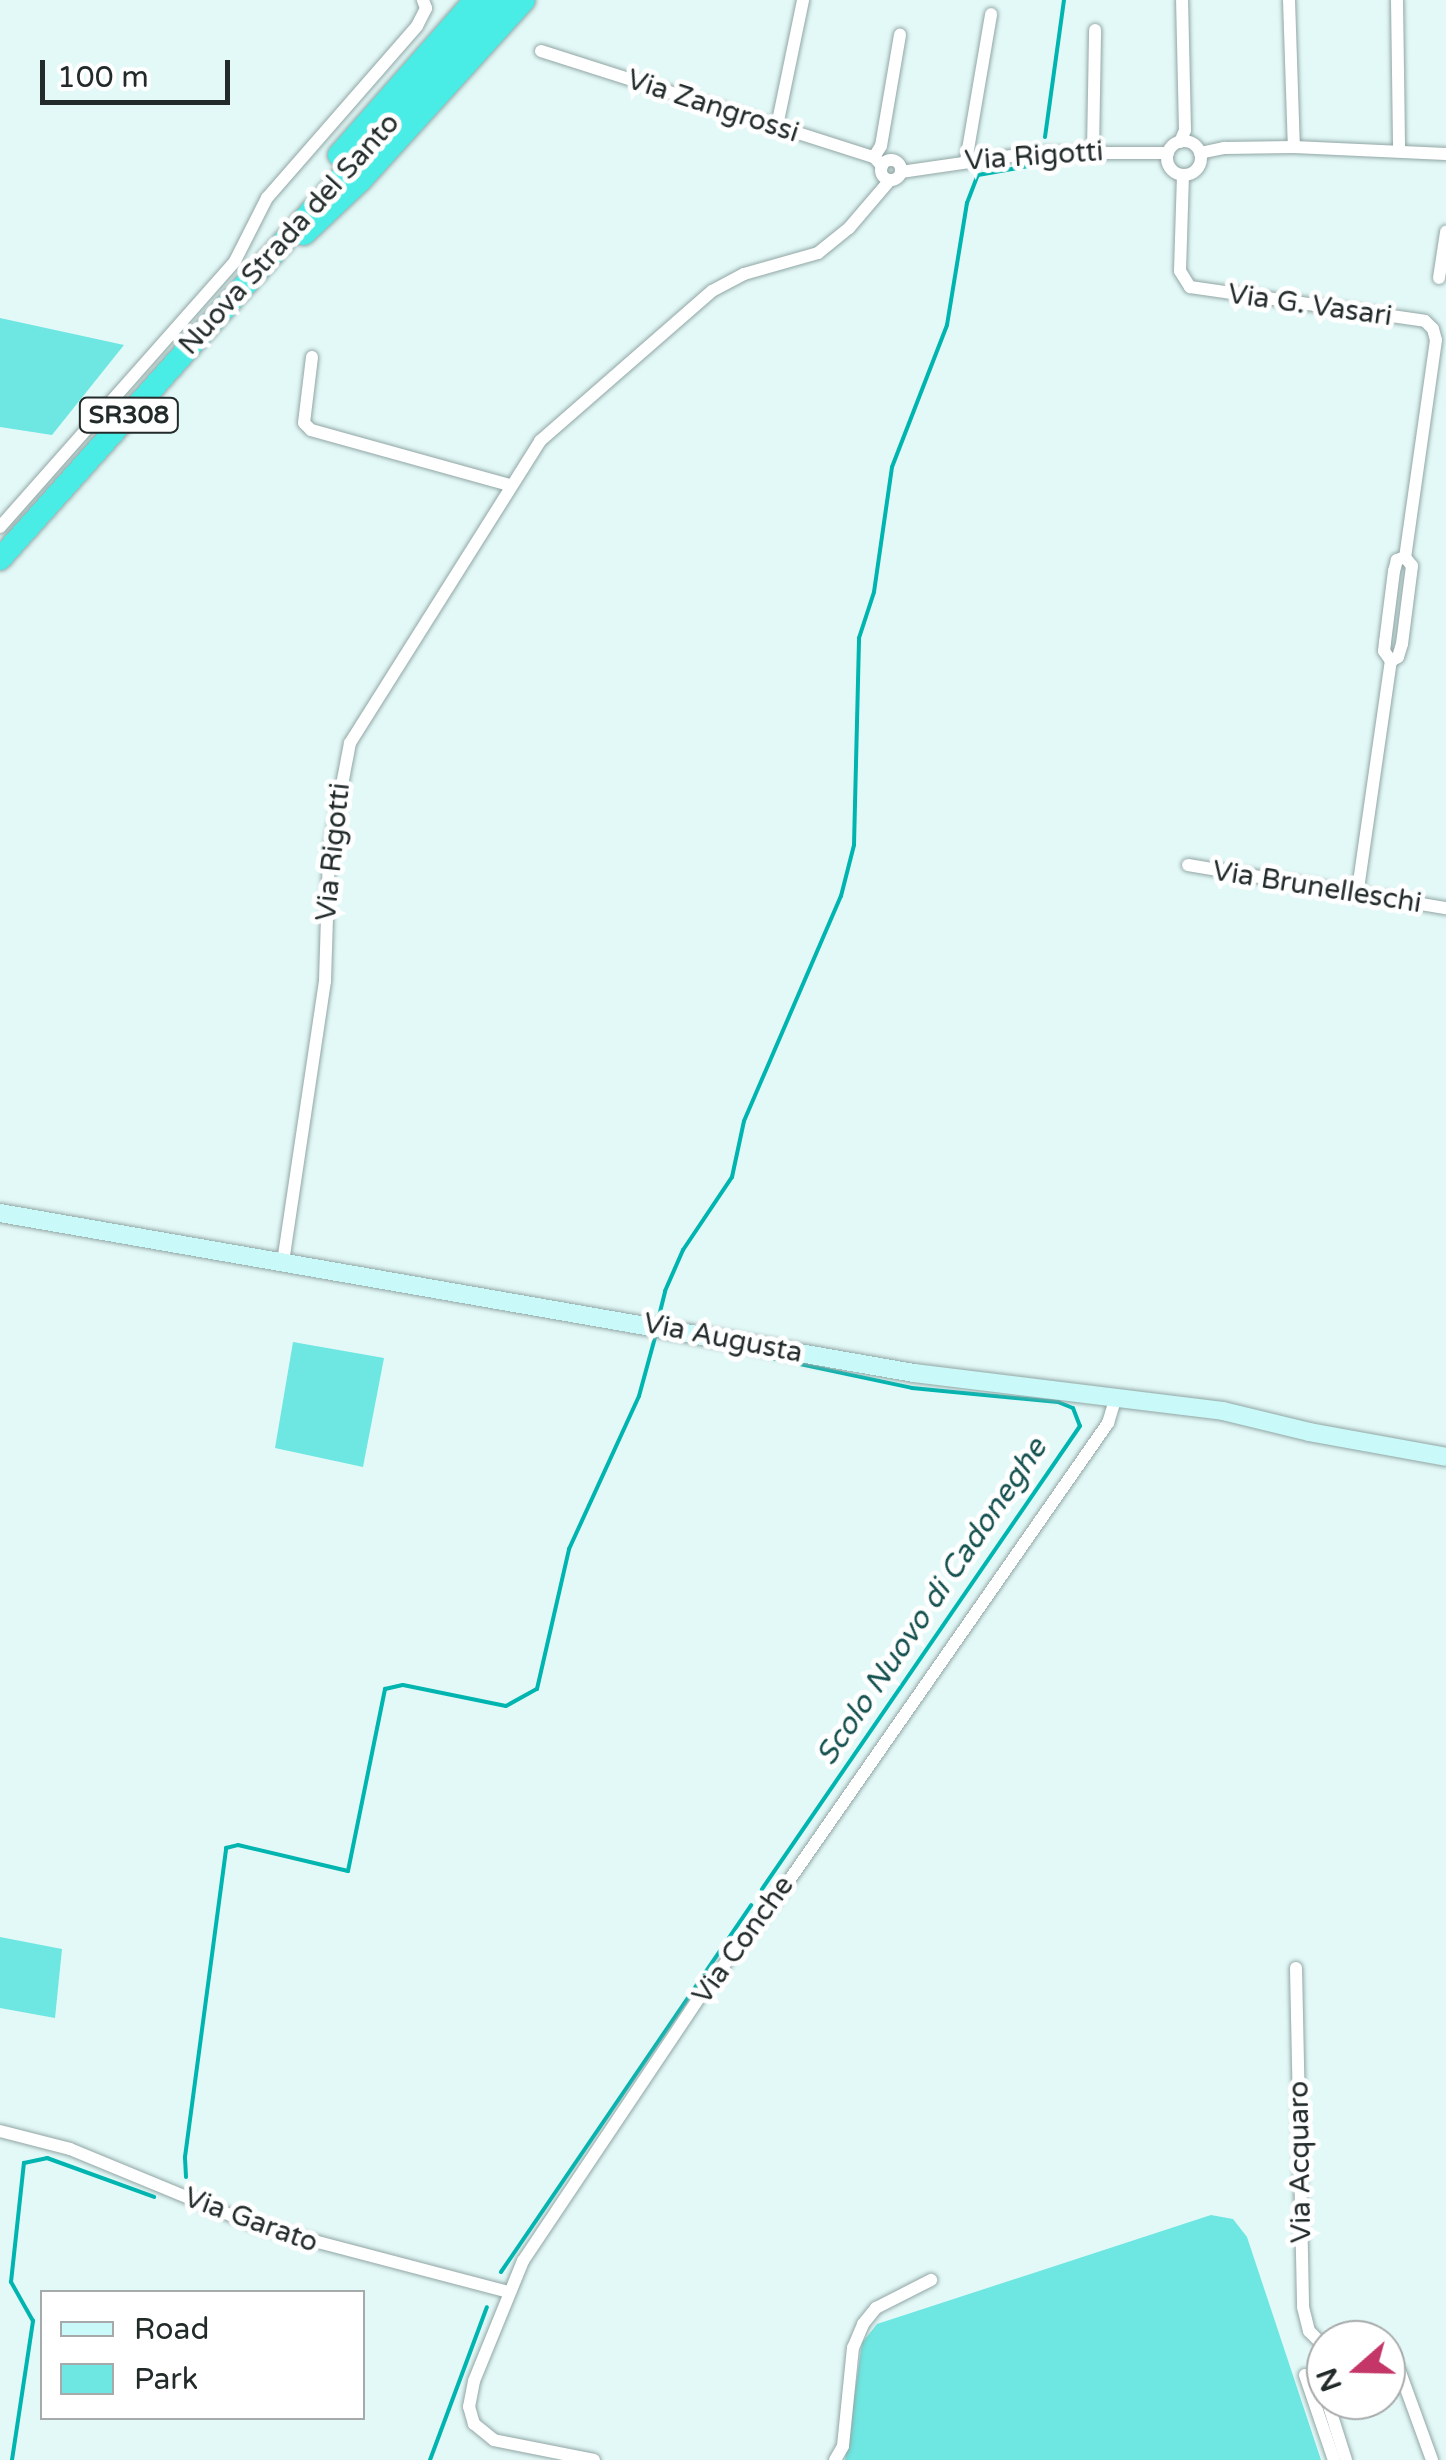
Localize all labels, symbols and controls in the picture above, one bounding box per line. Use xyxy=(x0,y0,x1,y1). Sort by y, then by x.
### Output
scale bar xyxy=(45,40,235,102)
text: 100 m xyxy=(57,59,149,96)
street label: Via Zangrossi xyxy=(623,62,803,150)
street label: Nuova Strada del Santo xyxy=(172,106,406,362)
street label: Via Rigotti xyxy=(964,134,1104,178)
street label: Via G. Vasari xyxy=(1226,277,1394,333)
road number: SR308 xyxy=(76,395,182,435)
street label: Via Rigotti xyxy=(309,781,357,923)
street label: Via Brunelleschi xyxy=(1210,854,1424,920)
street label: Via Augusta xyxy=(641,1306,805,1370)
water label: Scolo Nuovo di Cadoneghe xyxy=(809,1432,1055,1772)
street label: Via Conche xyxy=(685,1869,801,2011)
street label: Via Acquaro xyxy=(1282,2081,1318,2243)
street label: Via Garato xyxy=(180,2180,322,2260)
legend xyxy=(40,2290,365,2420)
text: Road xyxy=(134,2311,209,2348)
north arrow xyxy=(1306,2320,1406,2420)
text: Park xyxy=(134,2361,198,2398)
text: N xyxy=(1310,2363,1350,2396)

